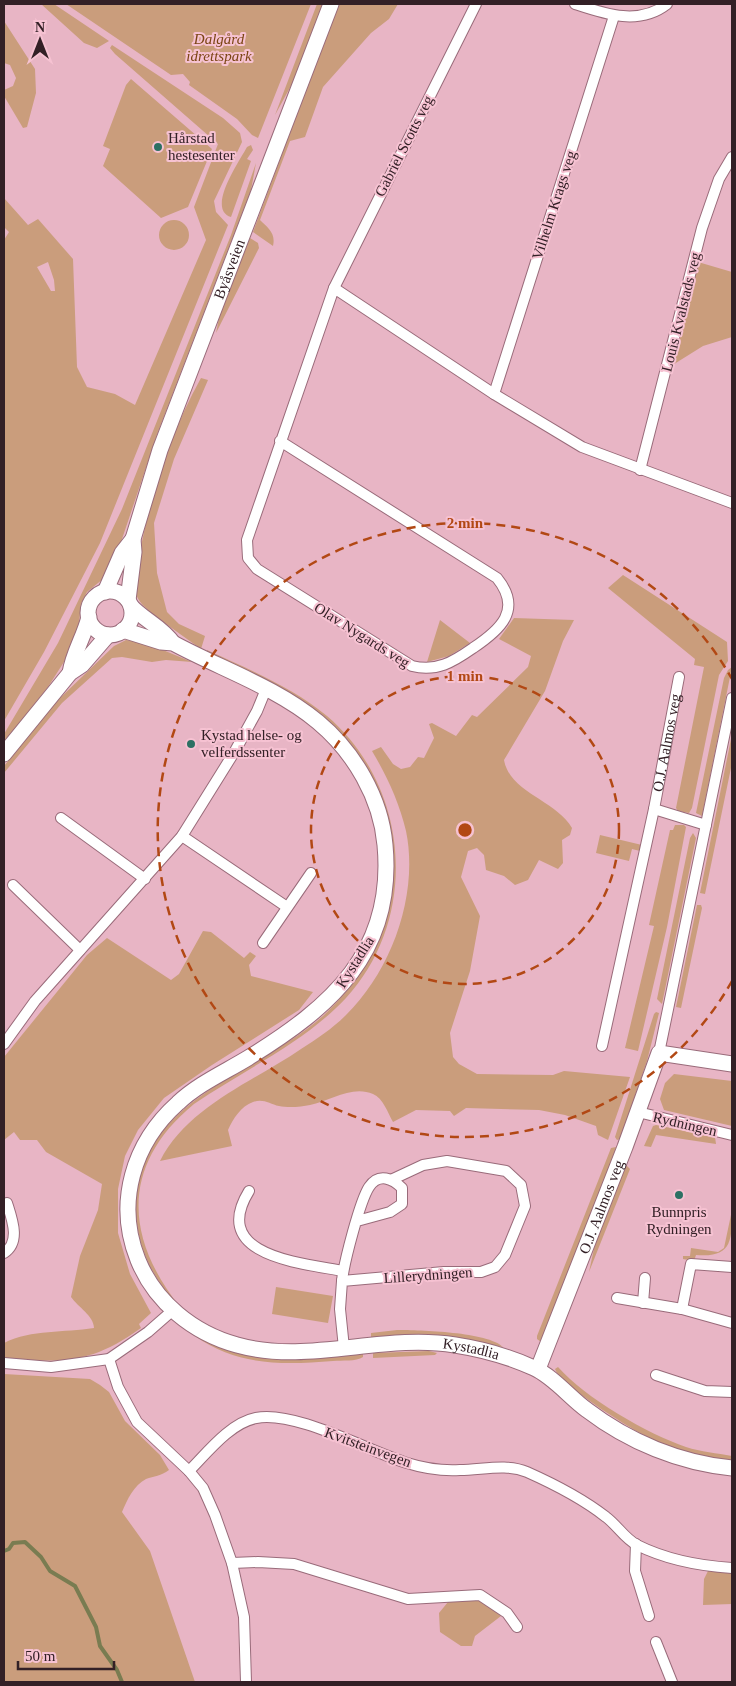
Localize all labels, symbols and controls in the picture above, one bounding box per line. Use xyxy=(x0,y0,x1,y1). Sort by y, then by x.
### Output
north arrow xyxy=(15,15,65,65)
text: N xyxy=(35,20,45,35)
park label: Dalgård idrettspark xyxy=(186,31,252,64)
street label: Gabriel Scotts veg xyxy=(372,93,437,199)
place label: Hårstad hestesenter xyxy=(168,130,235,163)
marker: Hårstad hestesenter xyxy=(152,141,164,153)
street label: Vilhelm Krags veg xyxy=(529,148,579,261)
street label: Byåsveien xyxy=(211,237,248,301)
street label: Louis Kvalstads veg xyxy=(658,250,704,373)
text: 2 min xyxy=(447,515,484,531)
street label: Olav Nygards veg xyxy=(311,599,413,671)
text: 1 min xyxy=(447,668,484,684)
street label: O.J. Aalmos veg xyxy=(649,692,684,793)
place label: Kystad helse- og velferdssenter xyxy=(201,727,302,760)
marker: Kystad helse- og velferdssenter xyxy=(185,738,197,750)
centre of rings xyxy=(456,821,474,839)
street label: Kystadlia xyxy=(333,933,377,991)
street label: Rydningen xyxy=(651,1109,719,1139)
street label: O.J. Aalmos veg xyxy=(576,1157,627,1256)
marker: Bunnpris Rydningen xyxy=(673,1189,685,1201)
place label: Bunnpris Rydningen xyxy=(646,1204,712,1237)
street label: Lillerydningen xyxy=(383,1264,474,1286)
street label: Kystadlia xyxy=(442,1335,502,1363)
street label: Kvitsteinvegen xyxy=(323,1424,414,1470)
scale bar xyxy=(18,1638,114,1670)
text: 50 m xyxy=(25,1648,56,1664)

